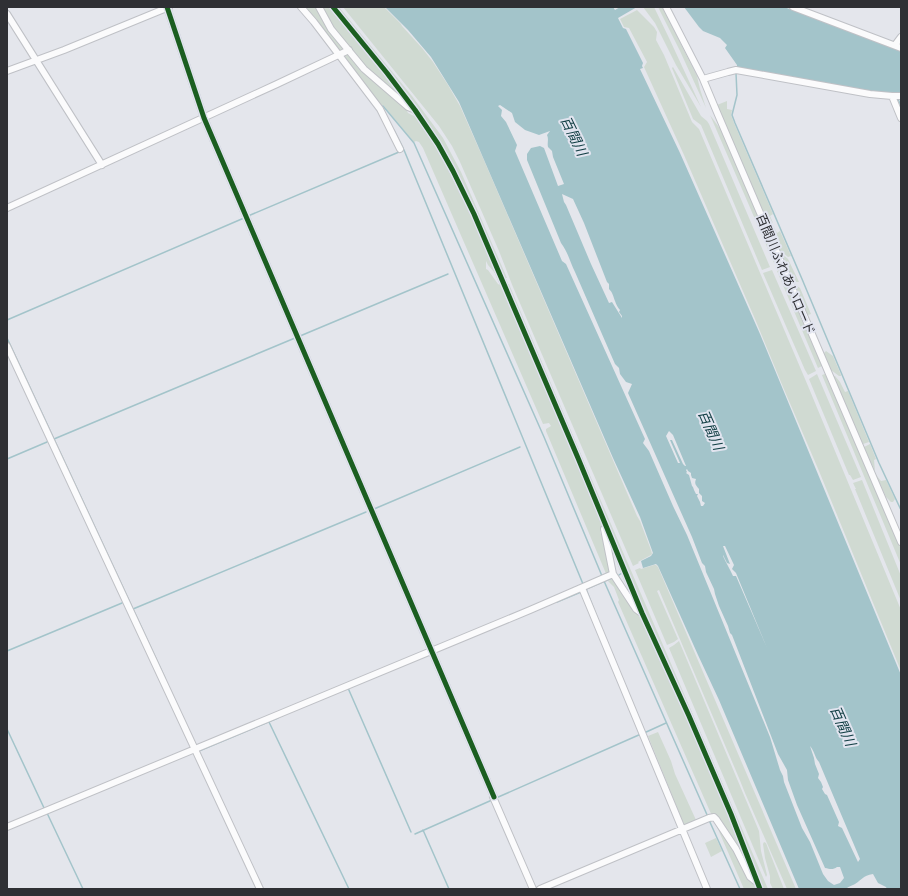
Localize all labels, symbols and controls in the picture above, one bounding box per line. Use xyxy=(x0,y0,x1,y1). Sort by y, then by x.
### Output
water label: 百間川 xyxy=(557,113,592,161)
street label: 百間川ふれあいロード xyxy=(752,211,819,337)
water label: 百間川 xyxy=(694,407,729,455)
water label: 百間川 xyxy=(826,703,861,751)

